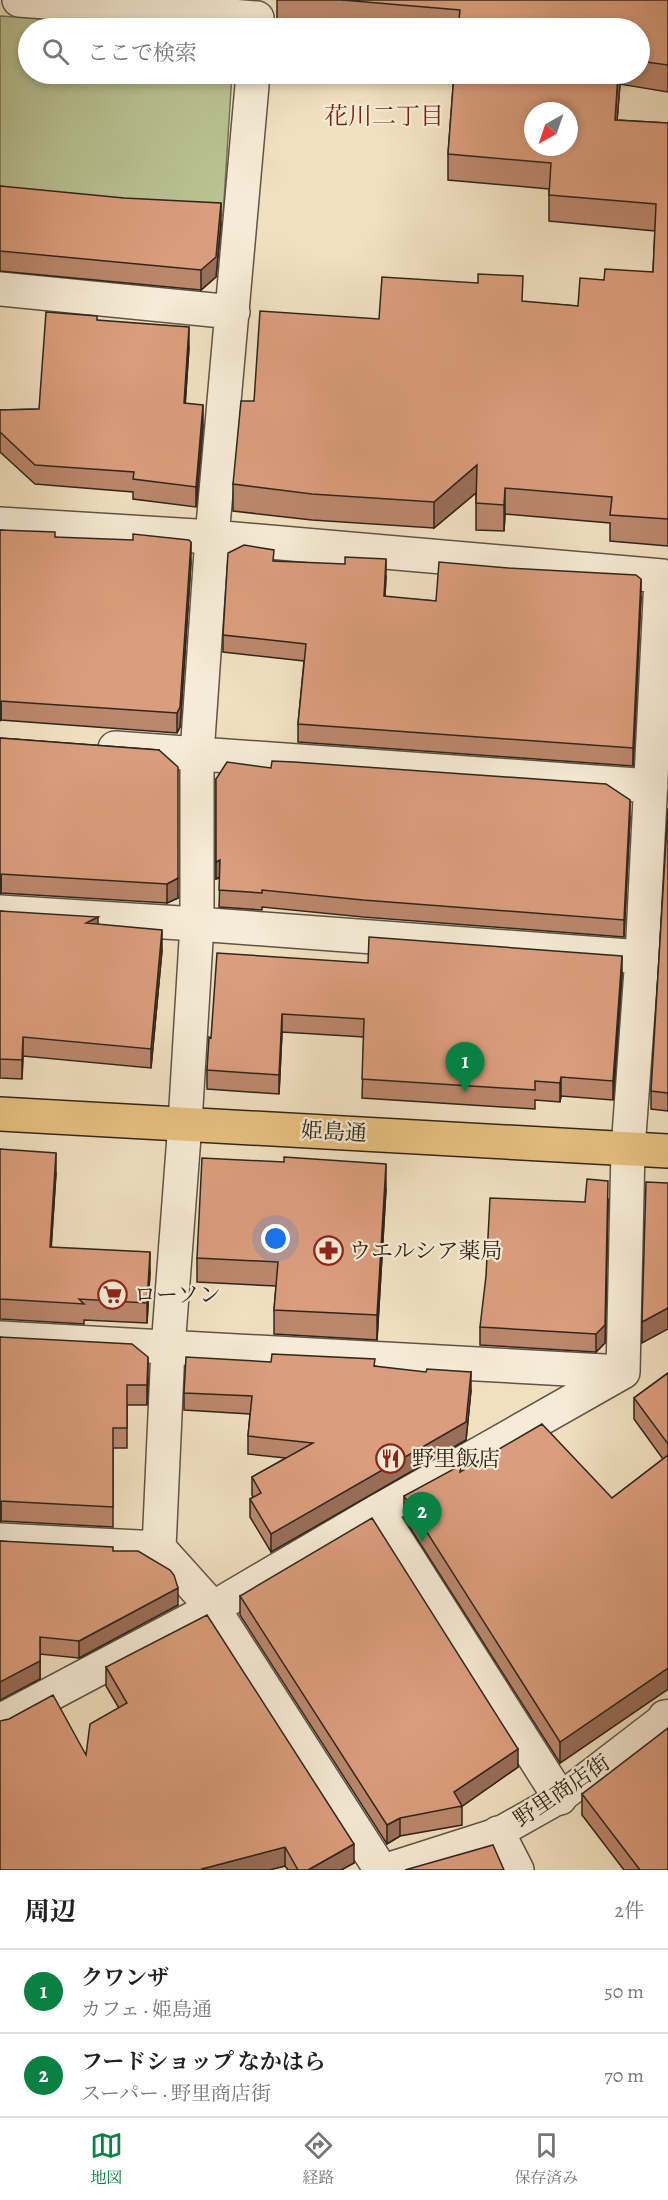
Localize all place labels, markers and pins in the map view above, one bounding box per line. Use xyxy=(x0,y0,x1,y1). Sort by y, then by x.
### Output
pin: 1 xyxy=(446,1042,484,1092)
pharmacy icon: ウエルシア薬局 xyxy=(312,1235,344,1267)
place label: ウエルシア薬局 xyxy=(349,1236,502,1266)
supermarket icon: ローソン xyxy=(97,1279,129,1311)
place label: ローソン xyxy=(134,1280,221,1310)
restaurant icon: 野里飯店 xyxy=(375,1443,407,1475)
place label: 野里飯店 xyxy=(412,1444,500,1474)
pin: 2 xyxy=(402,1492,442,1542)

